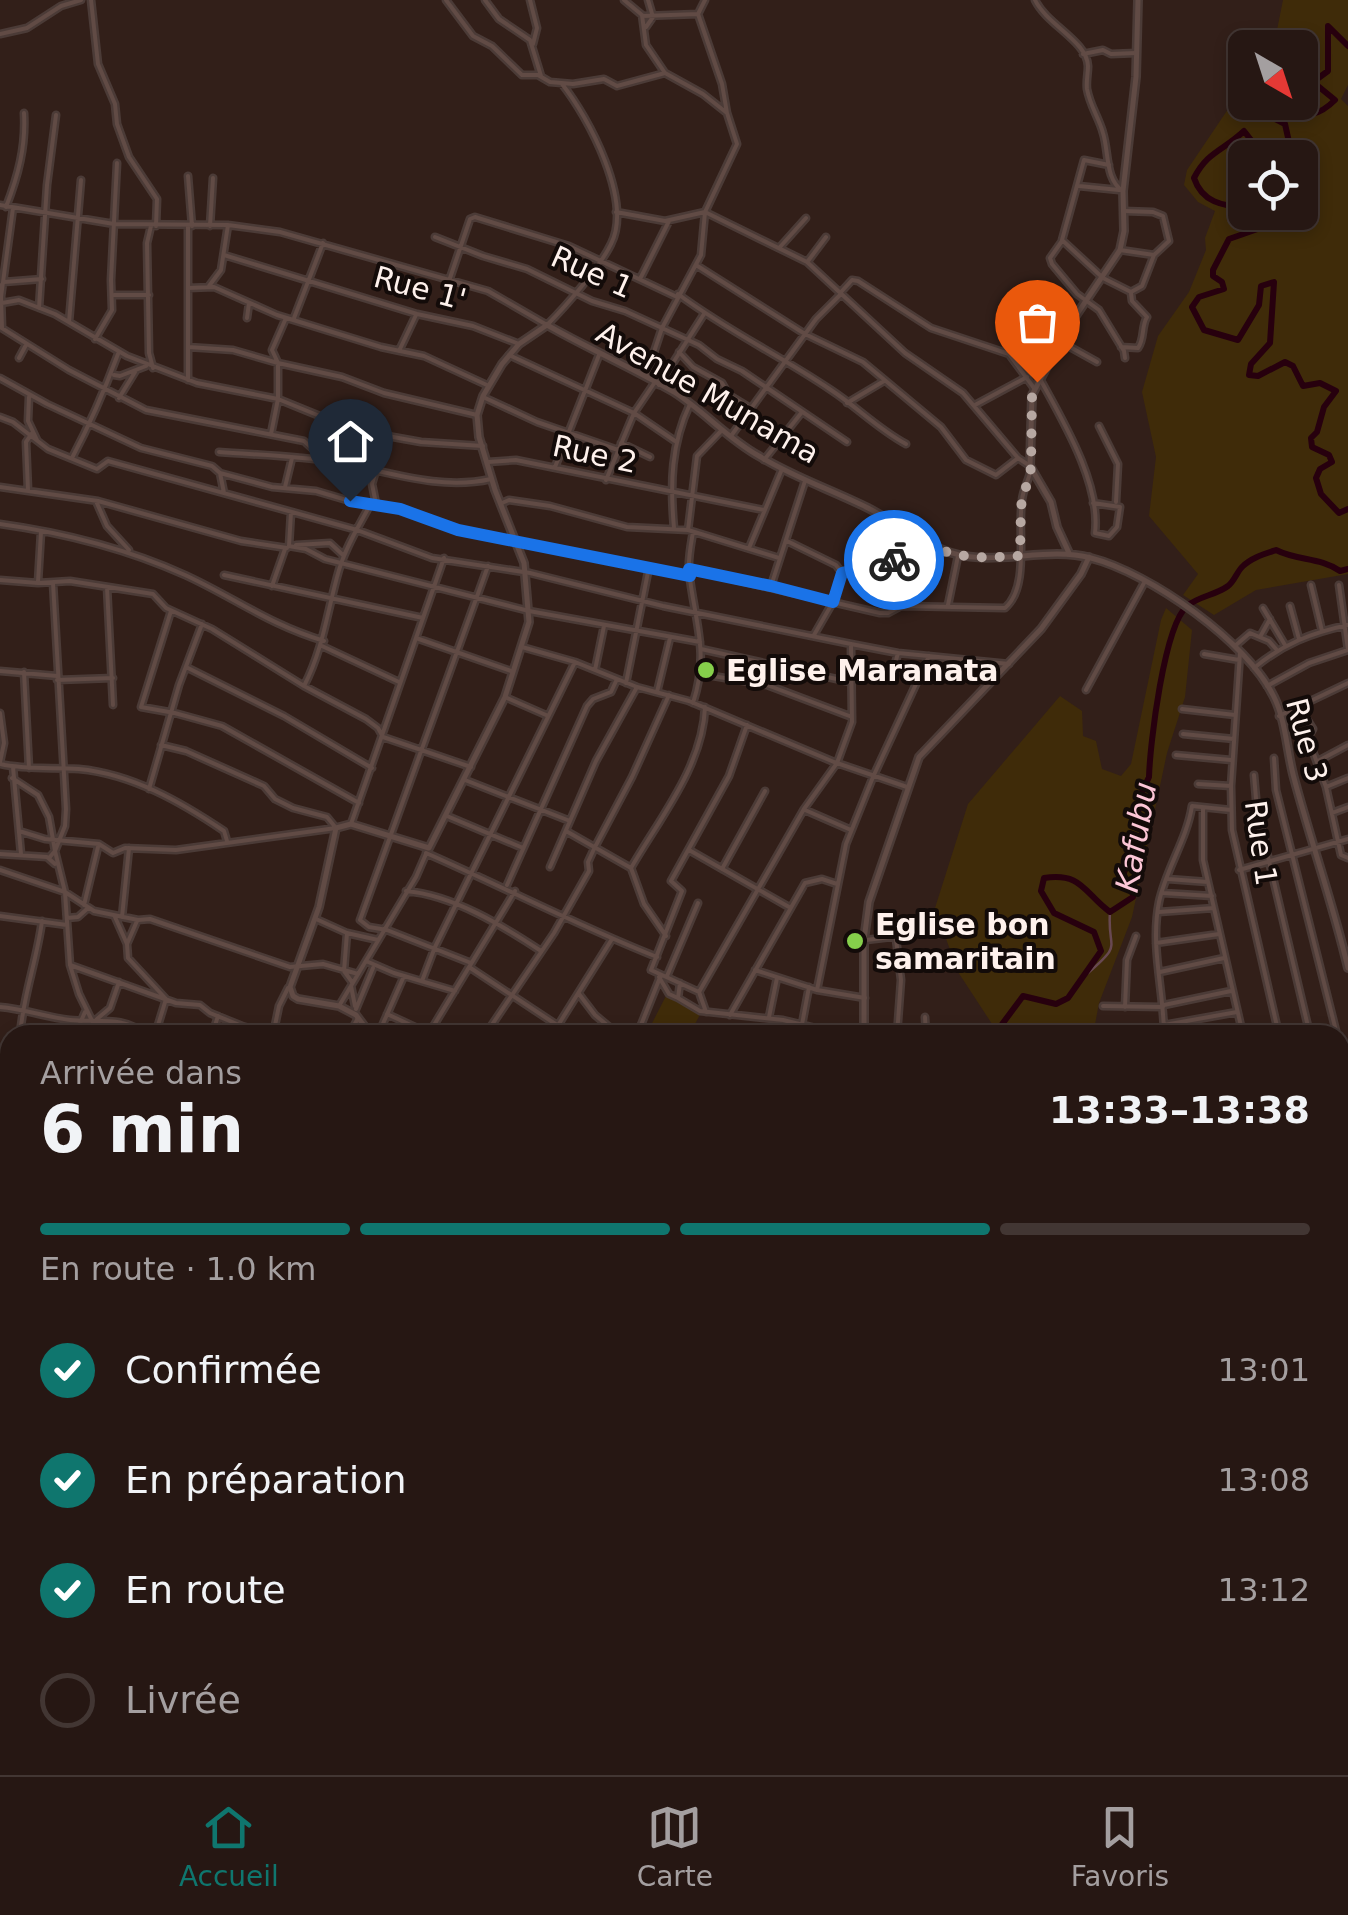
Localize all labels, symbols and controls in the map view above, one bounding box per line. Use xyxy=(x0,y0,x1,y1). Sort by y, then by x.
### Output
north arrow xyxy=(1228,30,1318,120)
map controls xyxy=(1228,30,1318,230)
button: locate xyxy=(1228,140,1318,230)
street label: Rue 1 xyxy=(546,239,638,305)
street label: Rue 1' xyxy=(370,259,470,317)
pin xyxy=(995,280,1080,383)
icon: bag xyxy=(1010,295,1065,350)
street label: Avenue Munama xyxy=(591,315,825,471)
pin xyxy=(308,399,393,502)
icon: home xyxy=(323,414,378,469)
street label: Rue 2 xyxy=(549,428,641,480)
courier xyxy=(844,510,944,610)
icon: bike xyxy=(867,533,922,588)
place label: Eglise Maranata xyxy=(726,653,999,688)
marker: Eglise Maranata xyxy=(695,659,717,681)
street label: Rue 3 xyxy=(1279,694,1335,786)
water label: Kafubu xyxy=(1108,779,1164,895)
street label: Rue 1 xyxy=(1238,798,1284,888)
place label: Eglise bon samaritain xyxy=(875,907,1056,976)
marker: Eglise bon samaritain xyxy=(844,930,866,952)
text: Arrivée dans xyxy=(40,1054,242,1092)
text: 13:33–13:38 xyxy=(1049,1088,1310,1132)
text: 6 min xyxy=(40,1092,244,1167)
text: En route · 1.0 km xyxy=(40,1250,317,1288)
icon: check xyxy=(40,1343,95,1398)
text: Confirmée xyxy=(125,1348,322,1392)
text: 13:01 xyxy=(1218,1351,1310,1389)
icon: check xyxy=(40,1453,95,1508)
text: En préparation xyxy=(125,1458,407,1502)
text: 13:08 xyxy=(1218,1461,1310,1499)
icon: check xyxy=(40,1563,95,1618)
text: En route xyxy=(125,1568,286,1612)
text: 13:12 xyxy=(1218,1571,1310,1609)
text: Livrée xyxy=(125,1678,241,1722)
tab: Accueil xyxy=(179,1800,279,1893)
tab: Carte xyxy=(637,1800,713,1893)
tab: Favoris xyxy=(1071,1800,1169,1893)

